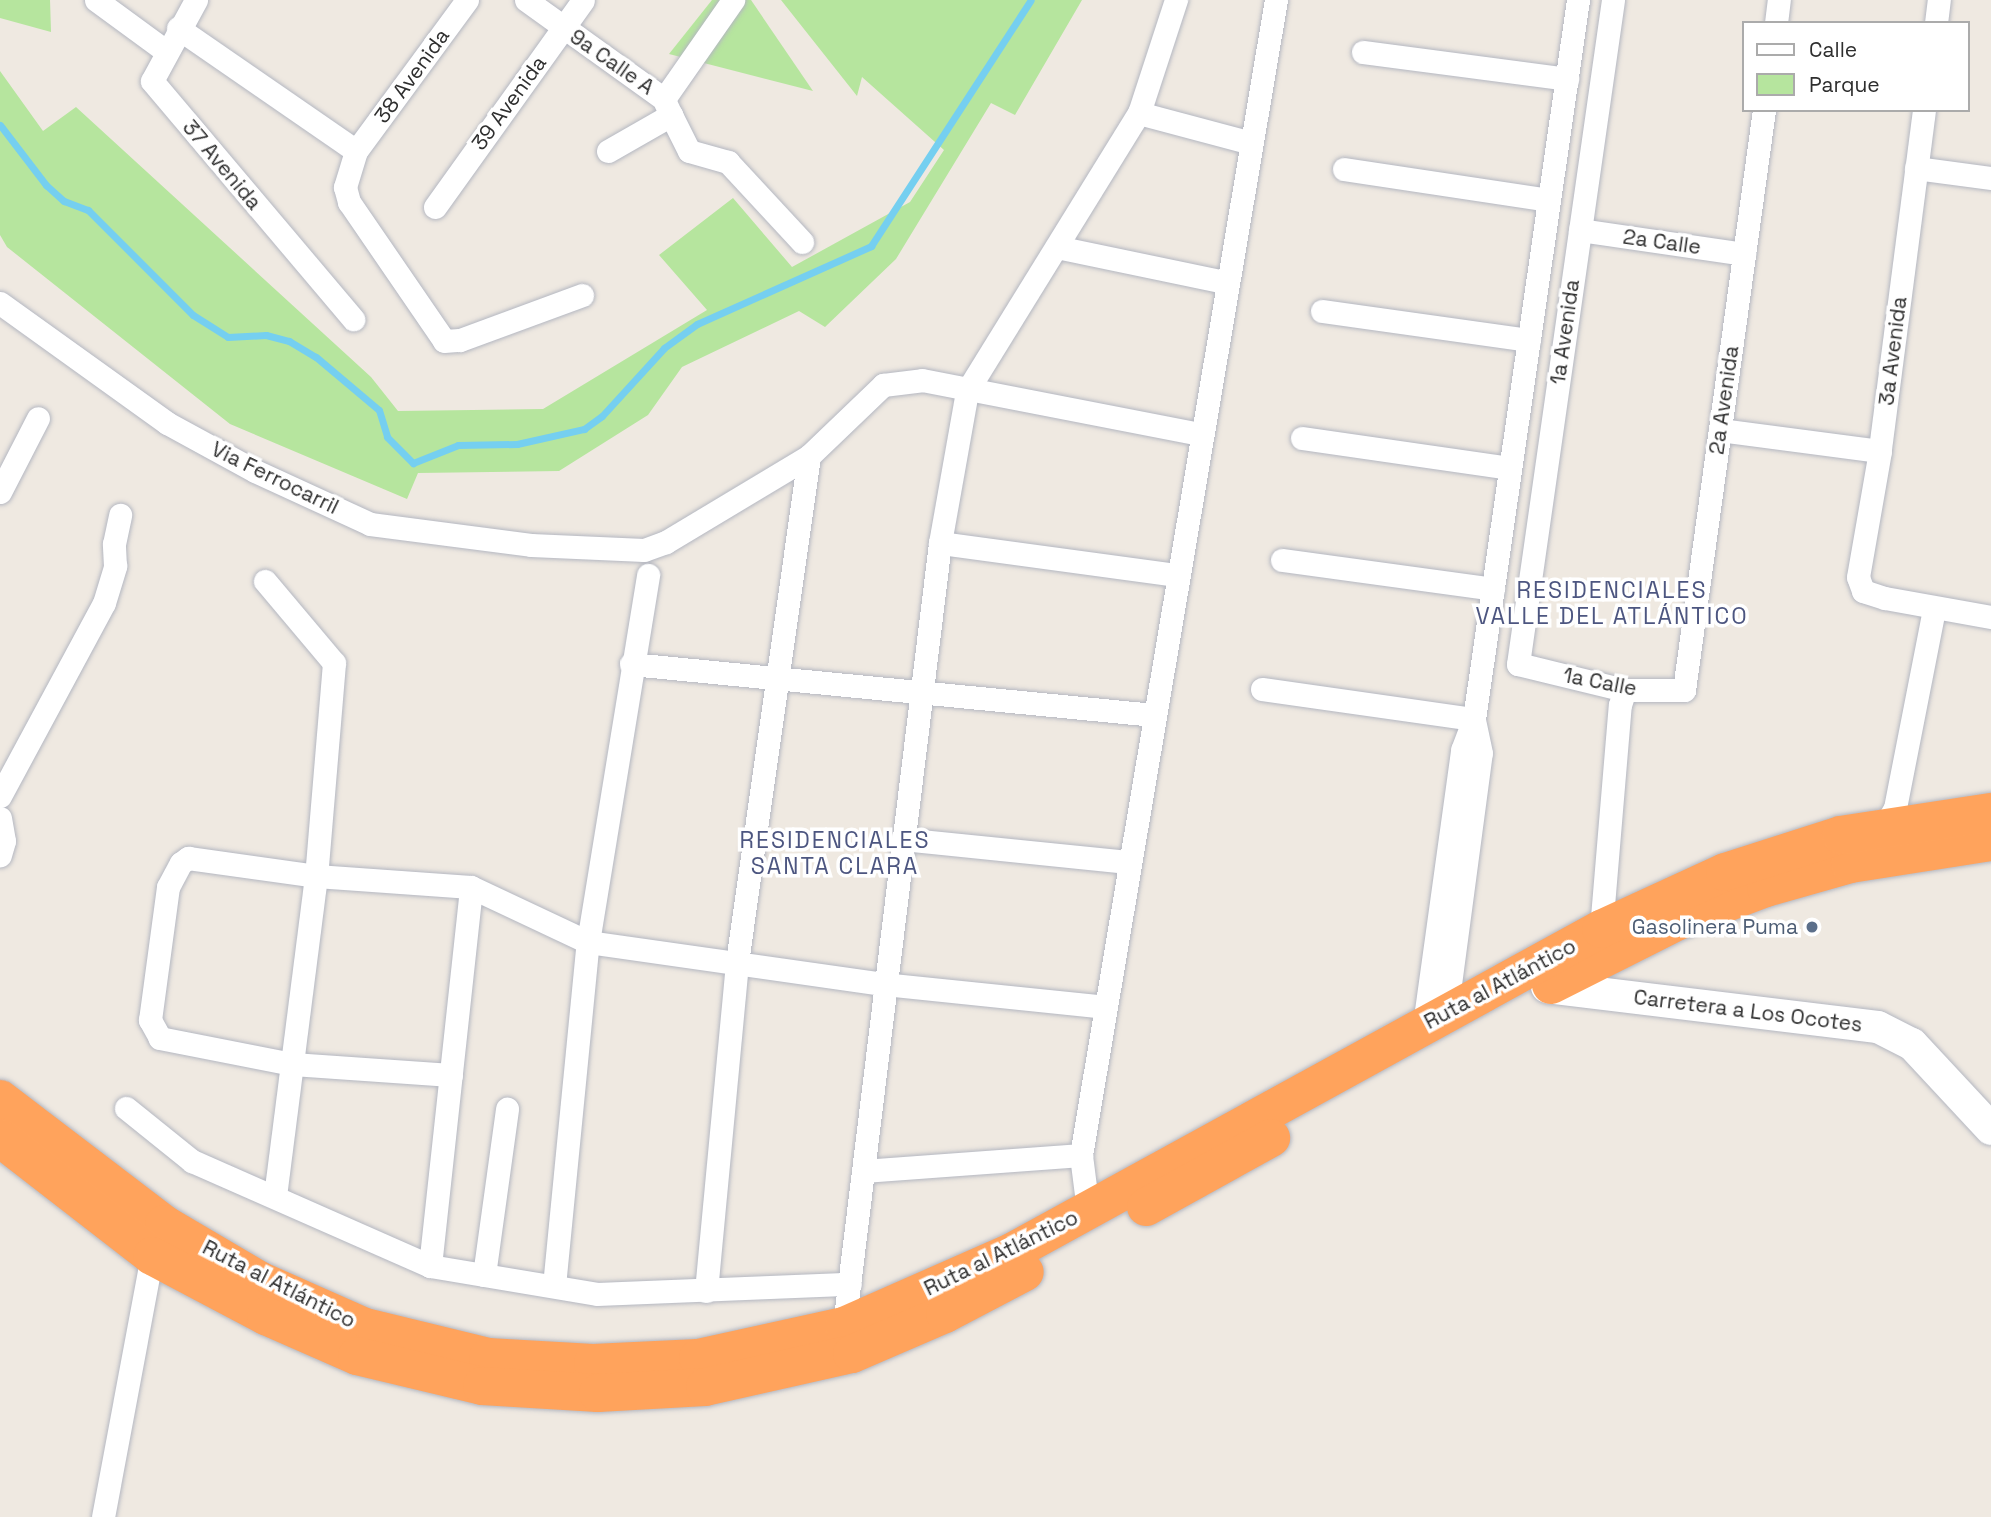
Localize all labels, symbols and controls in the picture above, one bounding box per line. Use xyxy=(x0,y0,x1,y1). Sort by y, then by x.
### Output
legend xyxy=(1742,21,1970,112)
street label: 38 Avenida xyxy=(369,24,455,128)
street label: 9a Calle A xyxy=(565,24,659,100)
text: Calle xyxy=(1809,36,1857,63)
street label: 39 Avenida xyxy=(466,51,552,155)
text: Parque xyxy=(1809,71,1880,98)
street label: 37 Avenida xyxy=(177,115,267,215)
street label: 2a Calle xyxy=(1621,224,1703,260)
street label: 1a Avenida xyxy=(1545,278,1585,386)
street label: 3a Avenida xyxy=(1874,295,1912,407)
street label: 2a Avenida xyxy=(1704,344,1744,456)
street label: Via Ferrocarril xyxy=(207,436,343,520)
district label: RESIDENCIALES VALLE DEL ATLÁNTICO xyxy=(1477,576,1747,630)
street label: 1a Calle xyxy=(1561,663,1639,701)
district label: RESIDENCIALES SANTA CLARA xyxy=(741,826,929,880)
place label: Gasolinera Puma xyxy=(1632,914,1798,940)
marker: Gasolinera Puma xyxy=(1804,919,1820,935)
street label: Ruta al Atlántico xyxy=(1420,933,1580,1035)
street label: Carretera a Los Ocotes xyxy=(1632,984,1864,1038)
street label: Ruta al Atlántico xyxy=(920,1205,1082,1301)
street label: Ruta al Atlántico xyxy=(198,1235,360,1333)

